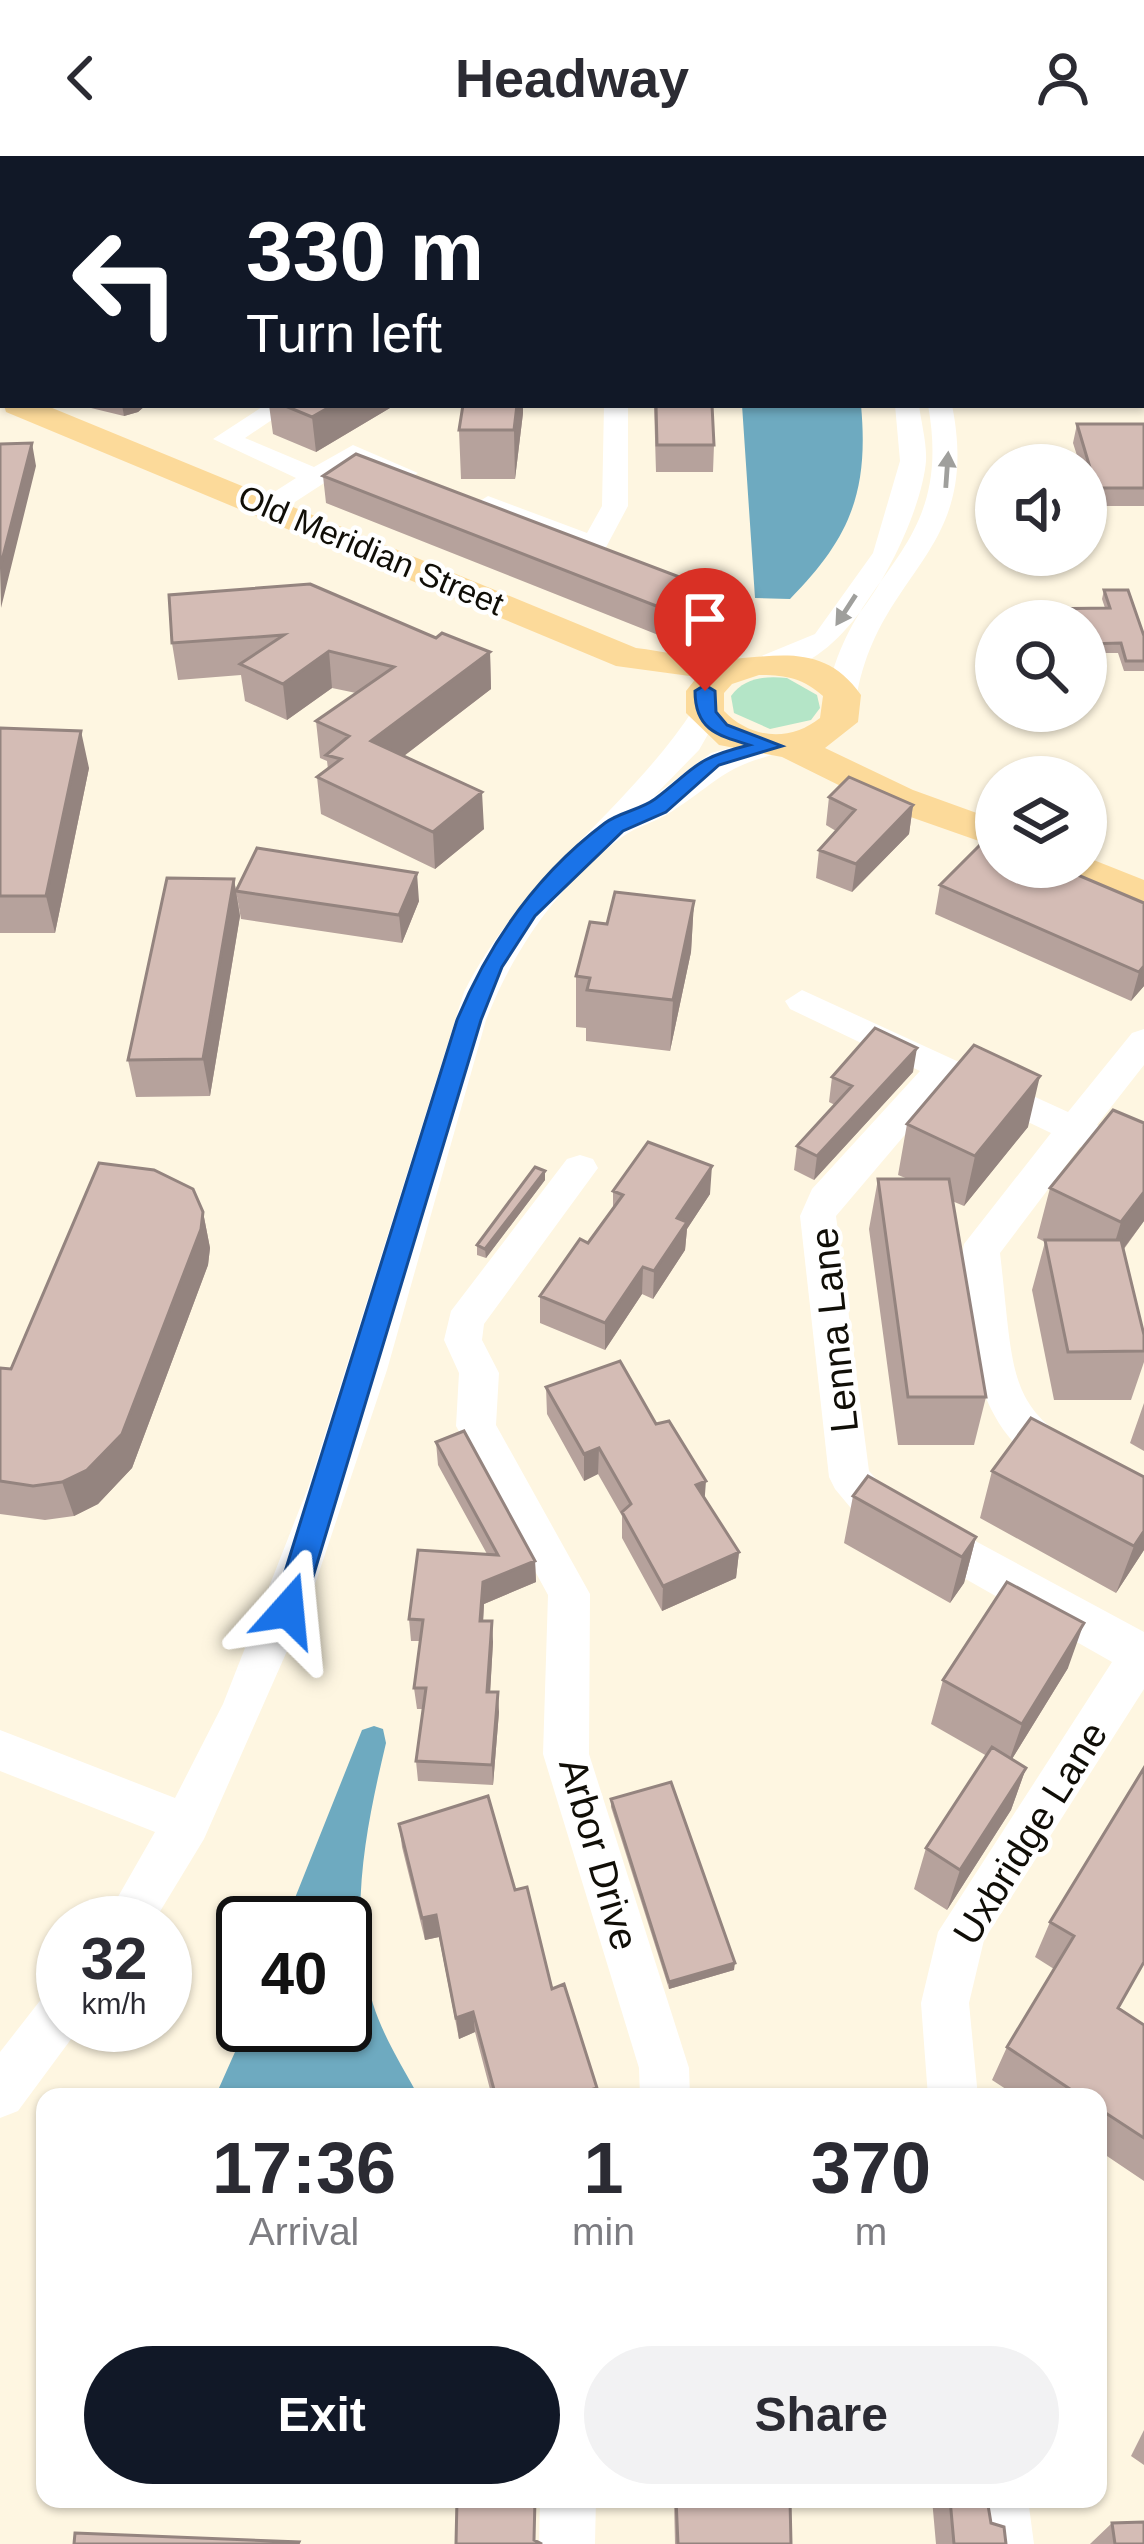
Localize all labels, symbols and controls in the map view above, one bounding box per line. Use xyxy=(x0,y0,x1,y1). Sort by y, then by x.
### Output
icon: back xyxy=(48,45,114,111)
icon: person xyxy=(1030,45,1096,111)
text: Headway xyxy=(455,48,689,108)
icon: left xyxy=(48,204,204,360)
text: 330 m xyxy=(246,204,484,298)
text: Turn left xyxy=(246,303,442,363)
map controls xyxy=(975,444,1107,888)
button: sound xyxy=(975,444,1107,576)
one-way arrow xyxy=(938,450,957,488)
street label: Old Meridian Street xyxy=(233,477,509,623)
pin xyxy=(654,568,756,691)
icon: arrive xyxy=(672,586,738,652)
one-way arrow xyxy=(836,594,858,626)
button: search xyxy=(975,600,1107,732)
button: layers xyxy=(975,756,1107,888)
street label: Lenna Lane xyxy=(802,1225,866,1435)
position arrow xyxy=(225,1547,351,1673)
street label: Uxbridge Lane xyxy=(945,1714,1115,1952)
street label: Arbor Drive xyxy=(551,1753,647,1955)
speed limit sign: 40 xyxy=(216,1896,372,2052)
text: 32 xyxy=(81,1925,147,1992)
text: km/h xyxy=(81,1987,147,2020)
text: 17:36 xyxy=(212,2128,396,2208)
text: 1 xyxy=(583,2128,624,2208)
text: 370 xyxy=(811,2128,931,2208)
text: Arrival xyxy=(249,2210,359,2253)
text: min xyxy=(572,2210,635,2253)
text: m xyxy=(855,2210,887,2253)
button: Exit xyxy=(84,2346,560,2484)
button: Share xyxy=(584,2346,1059,2484)

